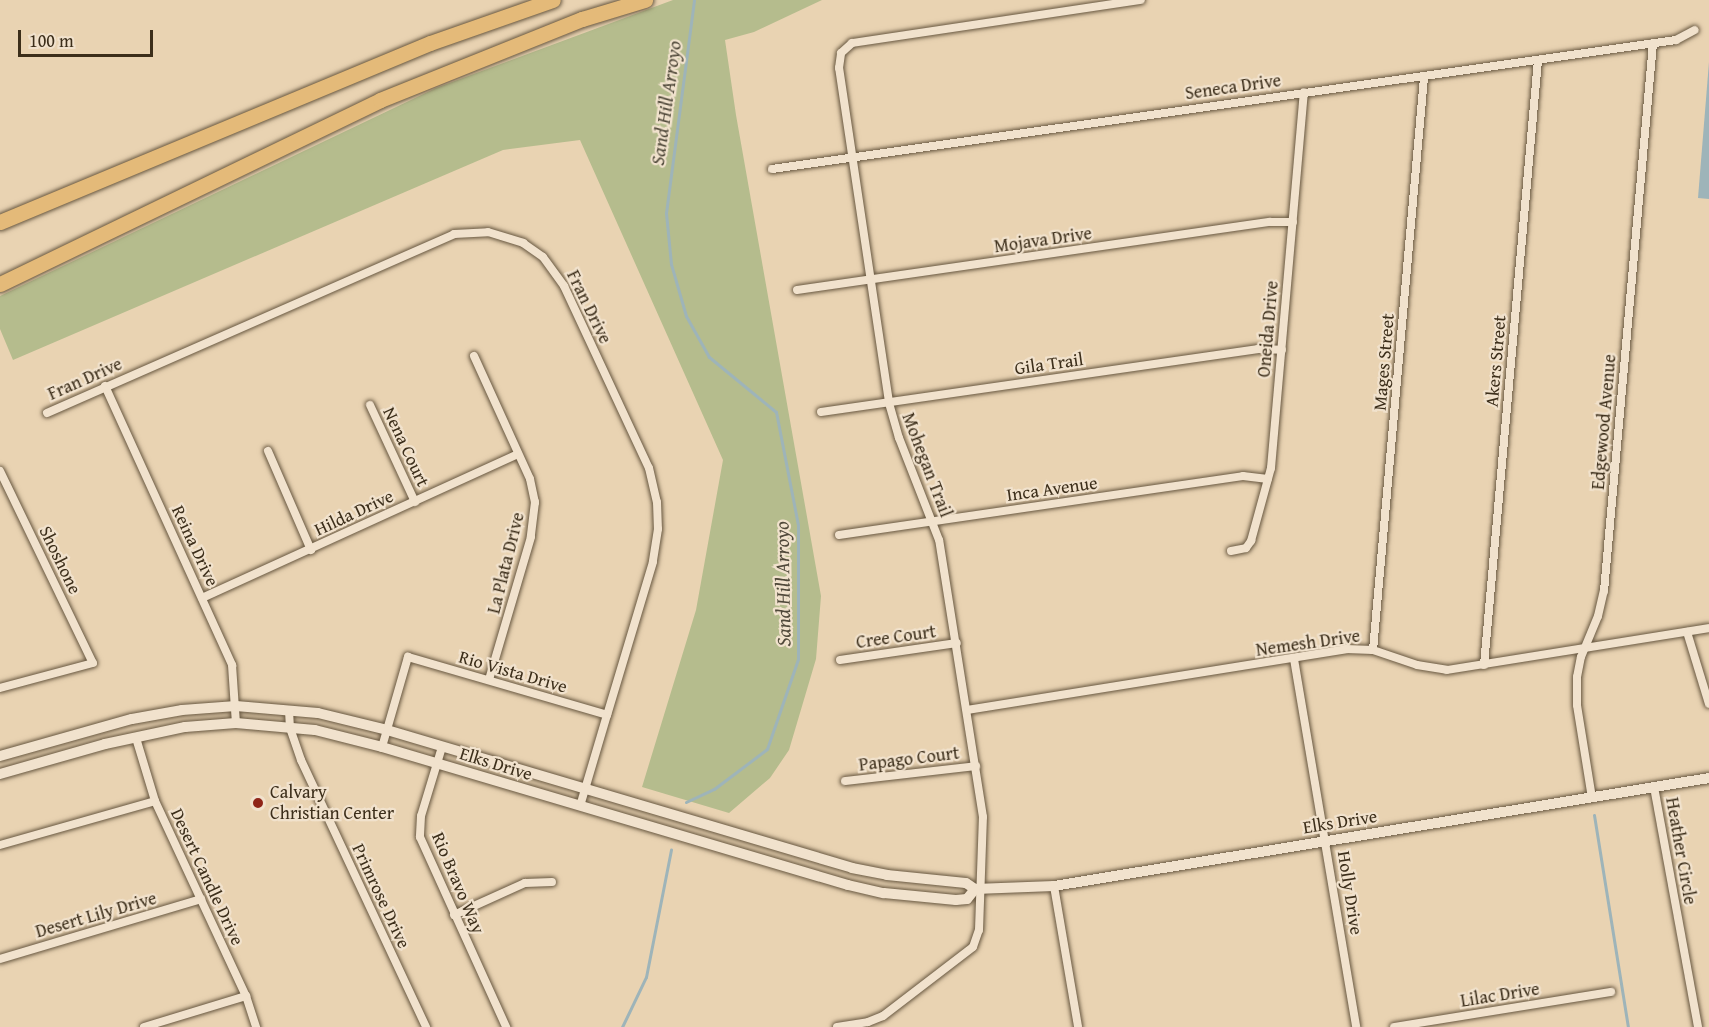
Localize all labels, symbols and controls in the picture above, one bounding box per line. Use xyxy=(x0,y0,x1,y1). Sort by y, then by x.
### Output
scale bar xyxy=(21,18,156,56)
text: 100 m xyxy=(29,27,74,54)
water label: Sand Hill Arroyo xyxy=(644,39,686,167)
street label: Seneca Drive xyxy=(1184,70,1282,104)
street label: Mojava Drive xyxy=(993,222,1093,258)
street label: Fran Drive xyxy=(562,267,616,347)
street label: Oneida Drive xyxy=(1253,280,1283,378)
street label: Mages Street xyxy=(1369,313,1399,411)
street label: Akers Street xyxy=(1481,314,1511,408)
street label: Gila Trail xyxy=(1013,348,1085,380)
street label: Fran Drive xyxy=(45,353,125,405)
street label: Edgewood Avenue xyxy=(1587,353,1621,491)
street label: Nena Court xyxy=(378,404,434,490)
street label: Mohegan Trail xyxy=(897,410,957,520)
street label: Inca Avenue xyxy=(1005,472,1099,506)
street label: Hilda Drive xyxy=(311,485,397,541)
street label: Reina Drive xyxy=(167,502,223,590)
street label: La Plata Drive xyxy=(483,510,529,616)
water label: Sand Hill Arroyo xyxy=(769,521,795,647)
street label: Shoshone xyxy=(34,522,86,598)
street label: Cree Court xyxy=(855,621,937,653)
street label: Nemesh Drive xyxy=(1255,625,1361,661)
street label: Rio Vista Drive xyxy=(456,646,570,698)
street label: Papago Court xyxy=(858,742,960,776)
street label: Elks Drive xyxy=(457,743,535,785)
place label: Calvary Christian Center xyxy=(270,782,394,824)
marker: Calvary Christian Center xyxy=(251,796,265,810)
street label: Heather Circle xyxy=(1661,796,1701,906)
street label: Desert Candle Drive xyxy=(166,805,248,949)
street label: Elks Drive xyxy=(1301,805,1379,839)
street label: Rio Bravo Way xyxy=(427,829,489,937)
street label: Primrose Drive xyxy=(347,840,415,952)
street label: Holly Drive xyxy=(1333,850,1367,936)
street label: Desert Lily Drive xyxy=(33,887,159,943)
street label: Lilac Drive xyxy=(1459,978,1541,1012)

